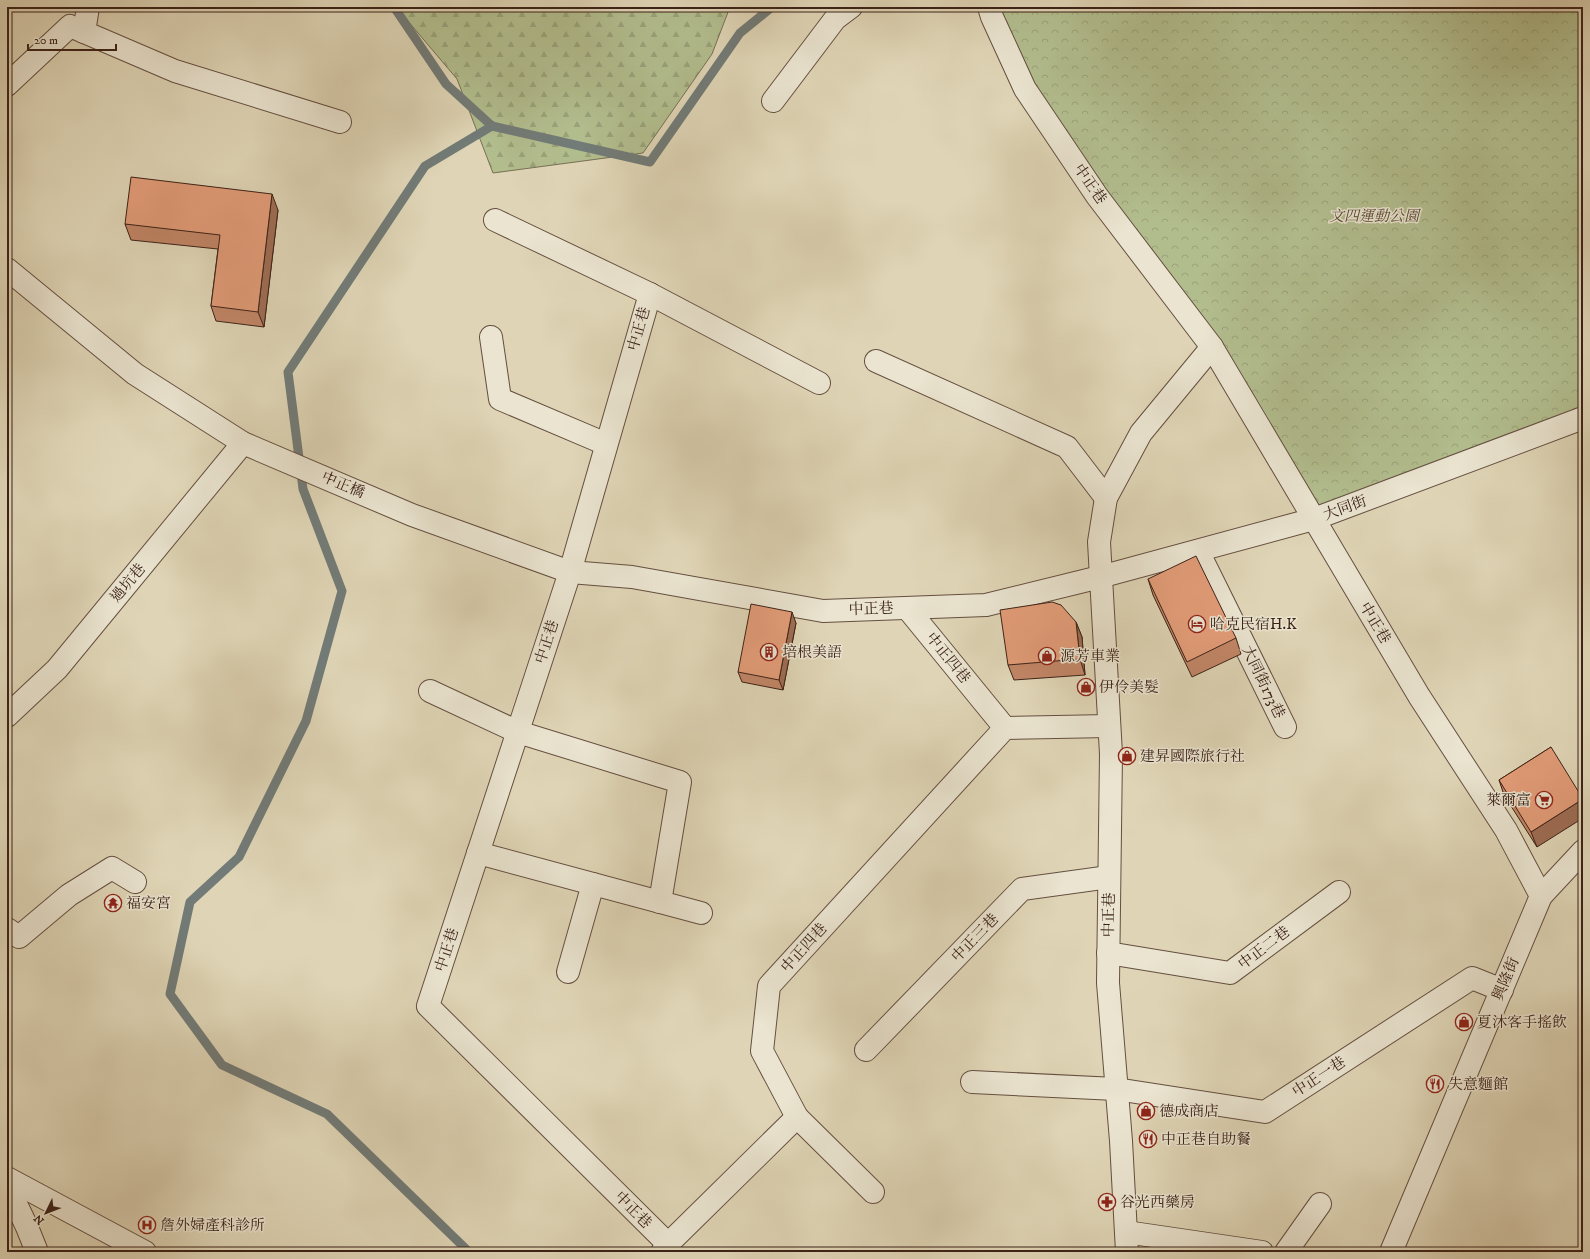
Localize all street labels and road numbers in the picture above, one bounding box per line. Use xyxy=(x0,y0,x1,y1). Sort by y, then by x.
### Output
street label: 中正巷 xyxy=(1069,160,1111,208)
street label: 中正巷 xyxy=(624,305,654,353)
street label: 中正橋 xyxy=(319,467,367,503)
street label: 大同街 xyxy=(1321,491,1369,525)
street label: 過坑巷 xyxy=(106,560,150,606)
street label: 中正巷 xyxy=(848,599,894,619)
street label: 中正巷 xyxy=(1355,599,1395,647)
street label: 中正巷 xyxy=(531,618,563,666)
street label: 中正四巷 xyxy=(922,629,974,687)
street label: 大同街173巷 xyxy=(1237,642,1289,722)
street label: 中正巷 xyxy=(1099,892,1119,938)
street label: 中正三巷 xyxy=(947,910,1003,966)
street label: 中正四巷 xyxy=(777,919,831,977)
street label: 中正二巷 xyxy=(1234,922,1294,974)
street label: 中正巷 xyxy=(431,926,463,974)
street label: 興隆街 xyxy=(1488,955,1524,1003)
street label: 中正一巷 xyxy=(1289,1053,1349,1101)
street label: 中正巷 xyxy=(610,1187,656,1233)

